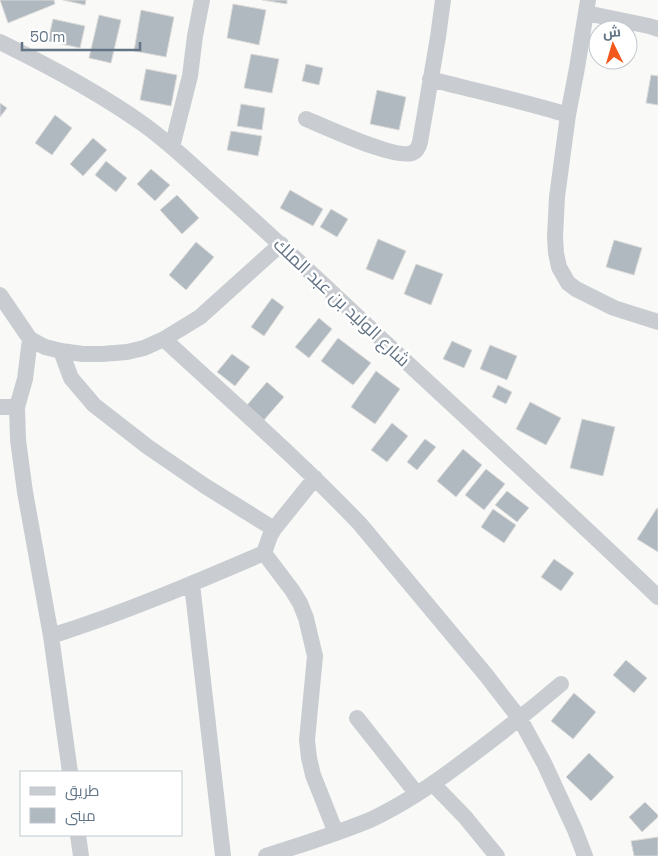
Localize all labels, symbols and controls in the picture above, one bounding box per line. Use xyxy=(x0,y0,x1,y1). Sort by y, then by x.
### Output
scale bar xyxy=(22,20,140,52)
north arrow xyxy=(588,20,638,70)
text: ش xyxy=(602,22,622,42)
text: 50 m xyxy=(30,27,65,46)
street label: شارع الوليد بن عبد الملك xyxy=(268,233,415,372)
legend xyxy=(20,771,182,836)
text: طريق xyxy=(65,781,99,801)
text: مبنى xyxy=(65,806,96,826)

